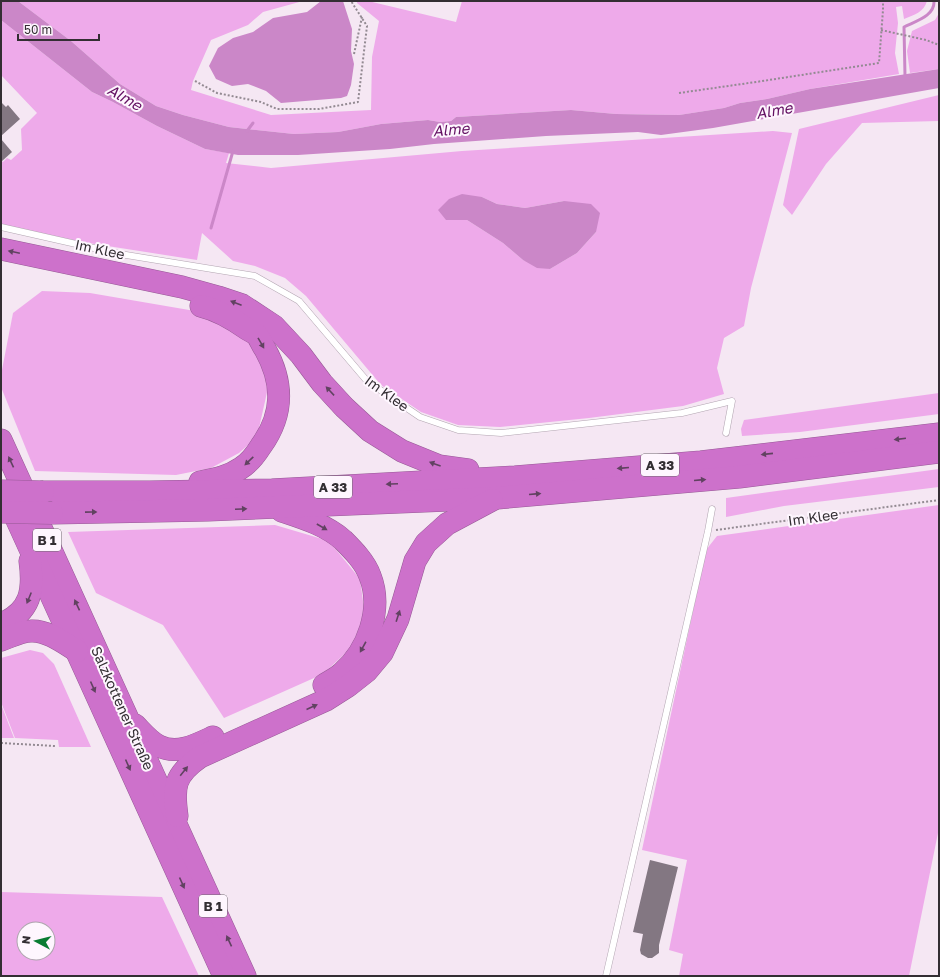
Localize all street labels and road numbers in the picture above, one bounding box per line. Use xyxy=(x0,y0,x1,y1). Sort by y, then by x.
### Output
street label: Im Klee xyxy=(74,235,126,263)
street label: Im Klee xyxy=(362,371,412,415)
road number: A 33 xyxy=(641,454,679,476)
road number: A 33 xyxy=(314,476,352,498)
street label: Im Klee xyxy=(787,505,839,529)
road number: B 1 xyxy=(33,529,61,551)
street label: Salzkottener Straße xyxy=(88,644,158,772)
road number: B 1 xyxy=(199,895,227,917)

